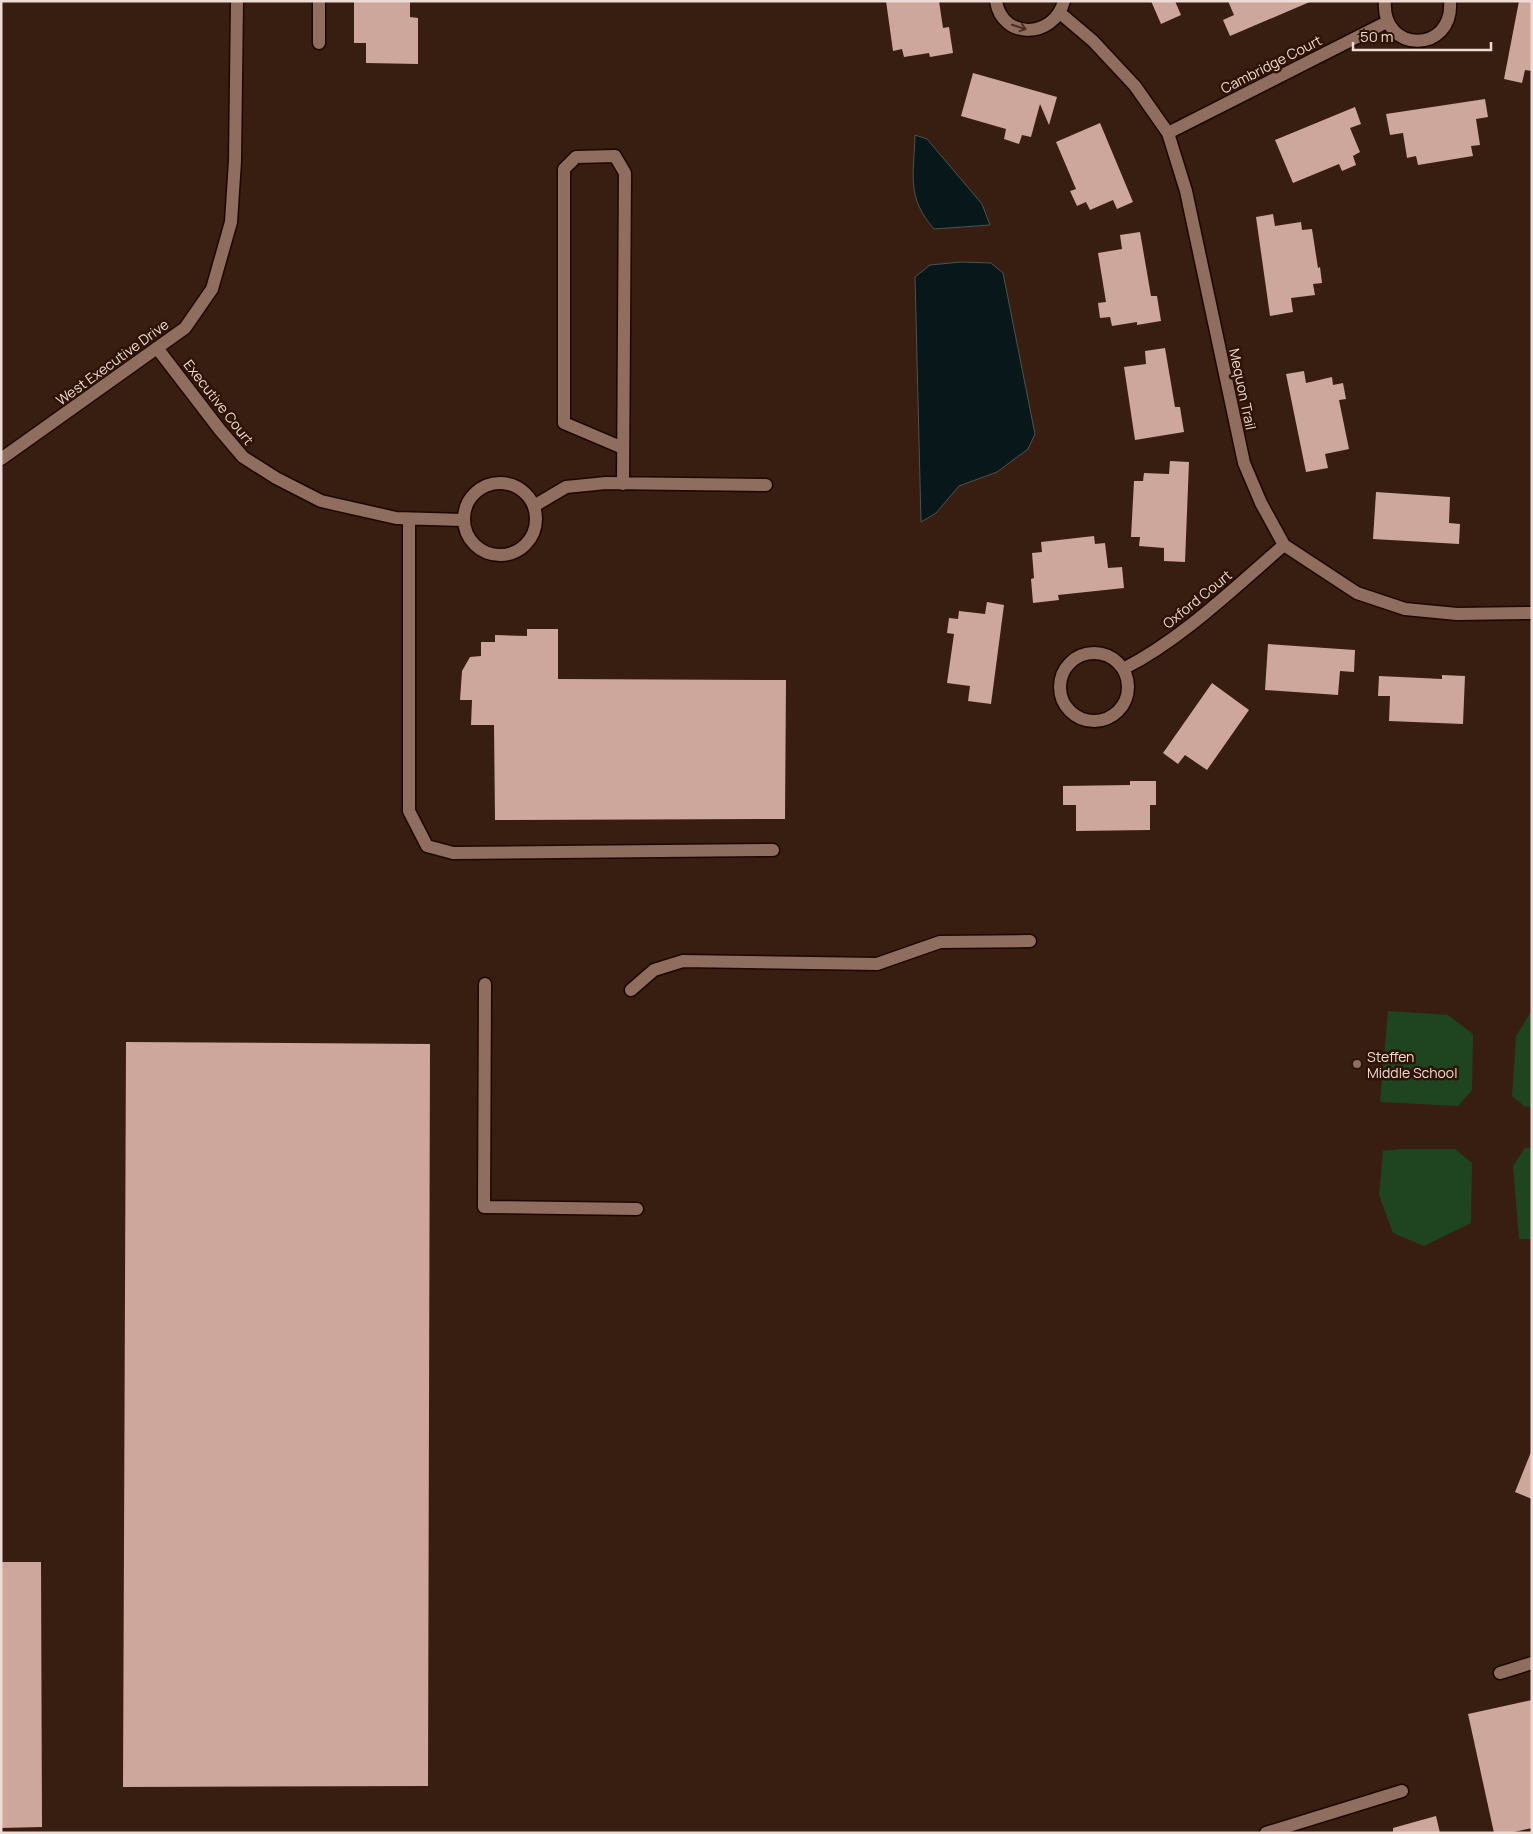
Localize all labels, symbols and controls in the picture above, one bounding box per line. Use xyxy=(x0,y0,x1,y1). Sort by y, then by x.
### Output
scale bar xyxy=(1353,20,1490,52)
one-way arrow xyxy=(1010,23,1026,32)
text: 50 m xyxy=(1360,26,1394,47)
street label: Cambridge Court xyxy=(1217,30,1325,98)
street label: West Executive Drive xyxy=(52,315,172,409)
street label: Mequon Trail xyxy=(1225,347,1261,431)
street label: Executive Court xyxy=(180,355,259,449)
street label: Oxford Court xyxy=(1159,565,1236,633)
place label: Steffen Middle School xyxy=(1367,1047,1457,1082)
marker: Steffen Middle School xyxy=(1351,1058,1363,1070)

